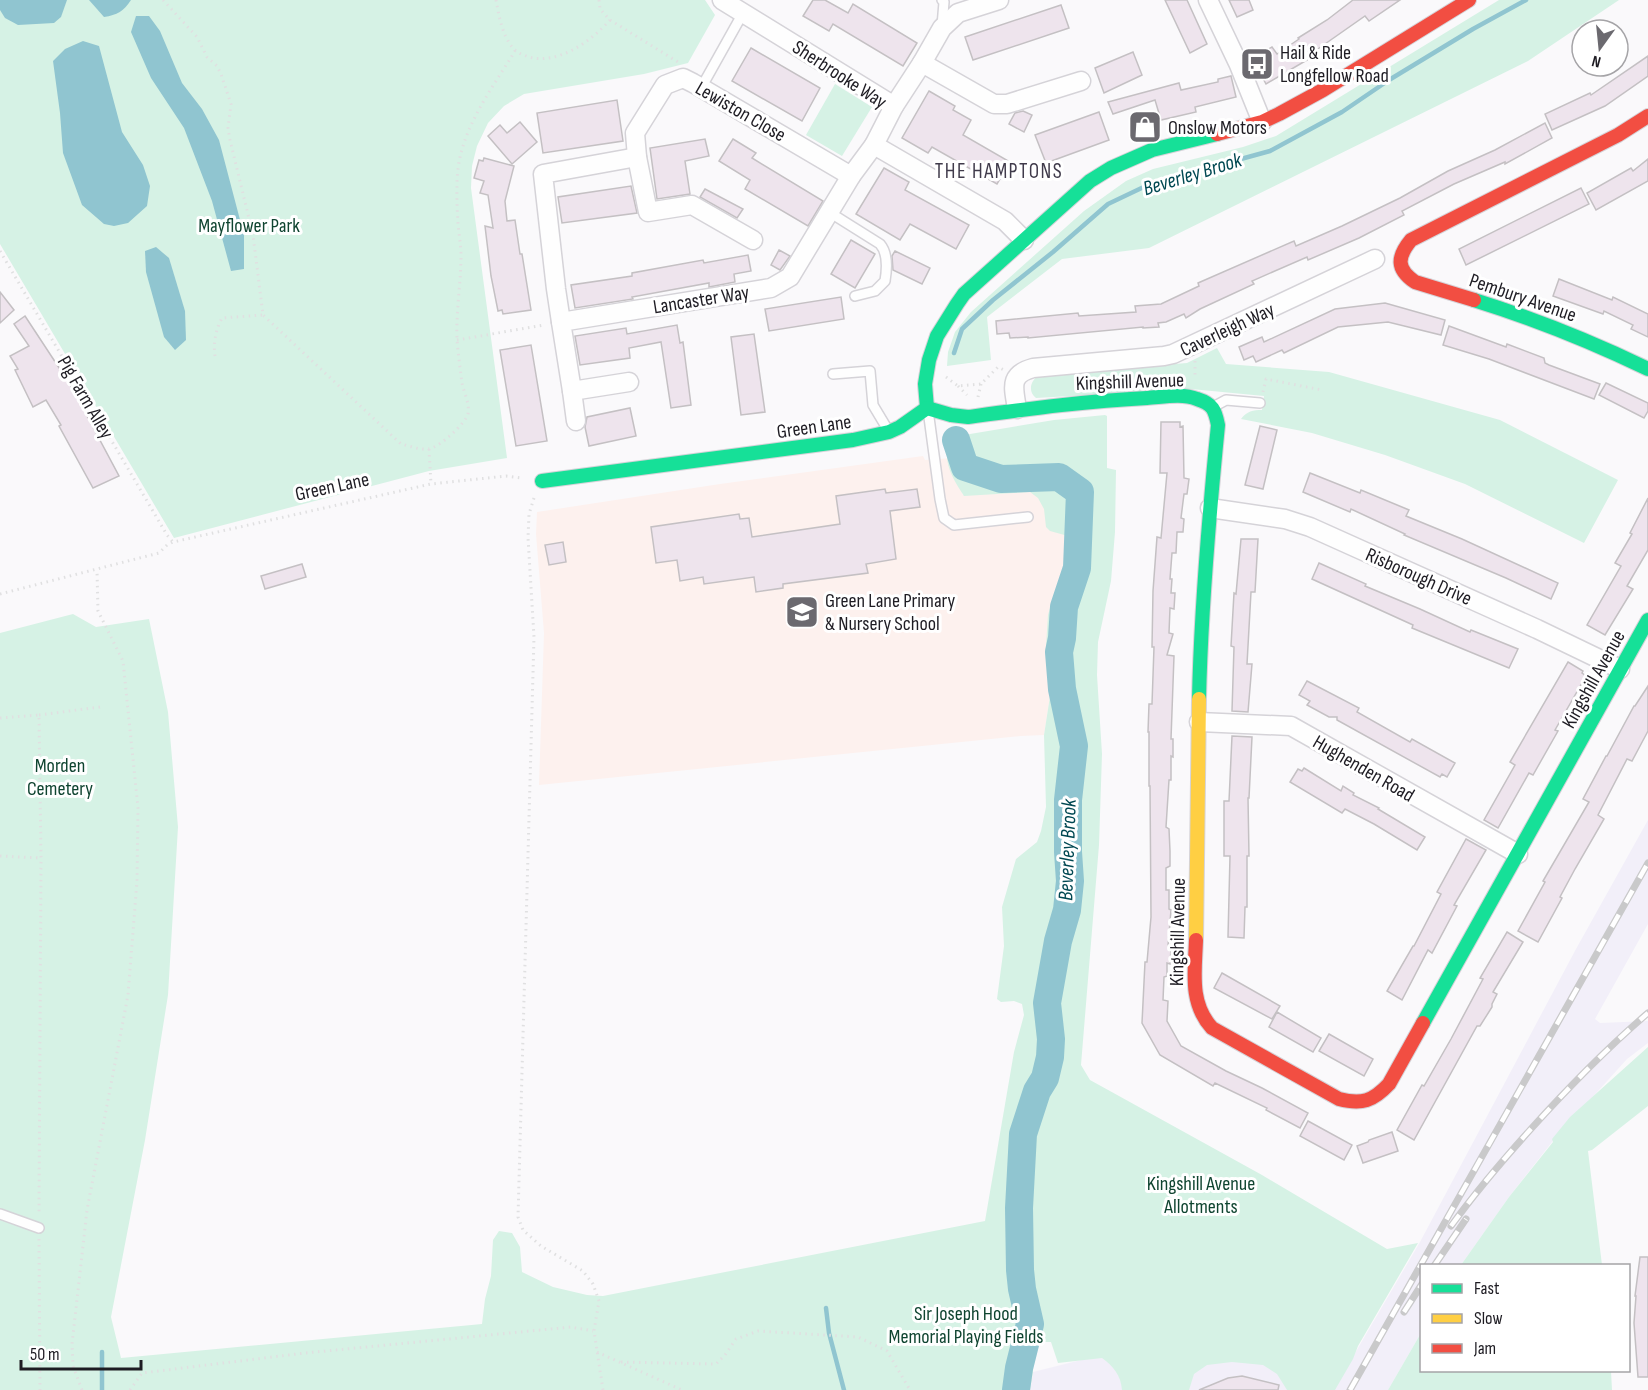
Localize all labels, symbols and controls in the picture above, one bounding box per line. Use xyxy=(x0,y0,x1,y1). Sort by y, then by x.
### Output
north arrow xyxy=(1570,18,1630,78)
street label: Sherbrooke Way xyxy=(788,35,891,114)
place label: Hail & Ride Longfellow Road xyxy=(1280,41,1389,88)
bus stop icon: Hail & Ride Longfellow Road xyxy=(1239,46,1275,82)
text: N xyxy=(1590,51,1603,71)
street label: Lewiston Close xyxy=(691,76,790,147)
shop icon: Onslow Motors xyxy=(1127,109,1163,145)
place label: Onslow Motors xyxy=(1168,116,1267,140)
water label: Beverley Brook xyxy=(1140,147,1246,201)
district label: THE HAMPTONS xyxy=(935,159,1063,184)
park label: Mayflower Park xyxy=(198,214,300,238)
street label: Pembury Avenue xyxy=(1466,268,1579,327)
street label: Lancaster Way xyxy=(651,281,751,319)
street label: Caverleigh Way xyxy=(1176,298,1279,362)
street label: Pig Farm Alley xyxy=(52,352,119,444)
street label: Kingshill Avenue xyxy=(1075,368,1185,396)
street label: Green Lane xyxy=(775,410,853,444)
street label: Green Lane xyxy=(293,467,371,507)
street label: Risborough Drive xyxy=(1362,543,1475,611)
place label: Green Lane Primary & Nursery School xyxy=(825,589,955,636)
school or university icon: Green Lane Primary & Nursery School xyxy=(784,594,820,630)
street label: Kingshill Avenue xyxy=(1557,626,1631,733)
street label: Hughenden Road xyxy=(1309,730,1418,808)
park label: Morden Cemetery xyxy=(27,754,93,801)
water label: Beverley Brook xyxy=(1053,798,1082,901)
street label: Kingshill Avenue xyxy=(1165,878,1191,986)
park label: Kingshill Avenue Allotments xyxy=(1147,1172,1255,1219)
legend xyxy=(1420,1264,1630,1372)
text: Fast xyxy=(1474,1278,1500,1299)
park label: Sir Joseph Hood Memorial Playing Fields xyxy=(889,1302,1043,1349)
text: Slow xyxy=(1474,1308,1503,1329)
scale bar xyxy=(21,1333,141,1371)
text: Jam xyxy=(1473,1338,1496,1359)
text: 50 m xyxy=(30,1344,60,1365)

